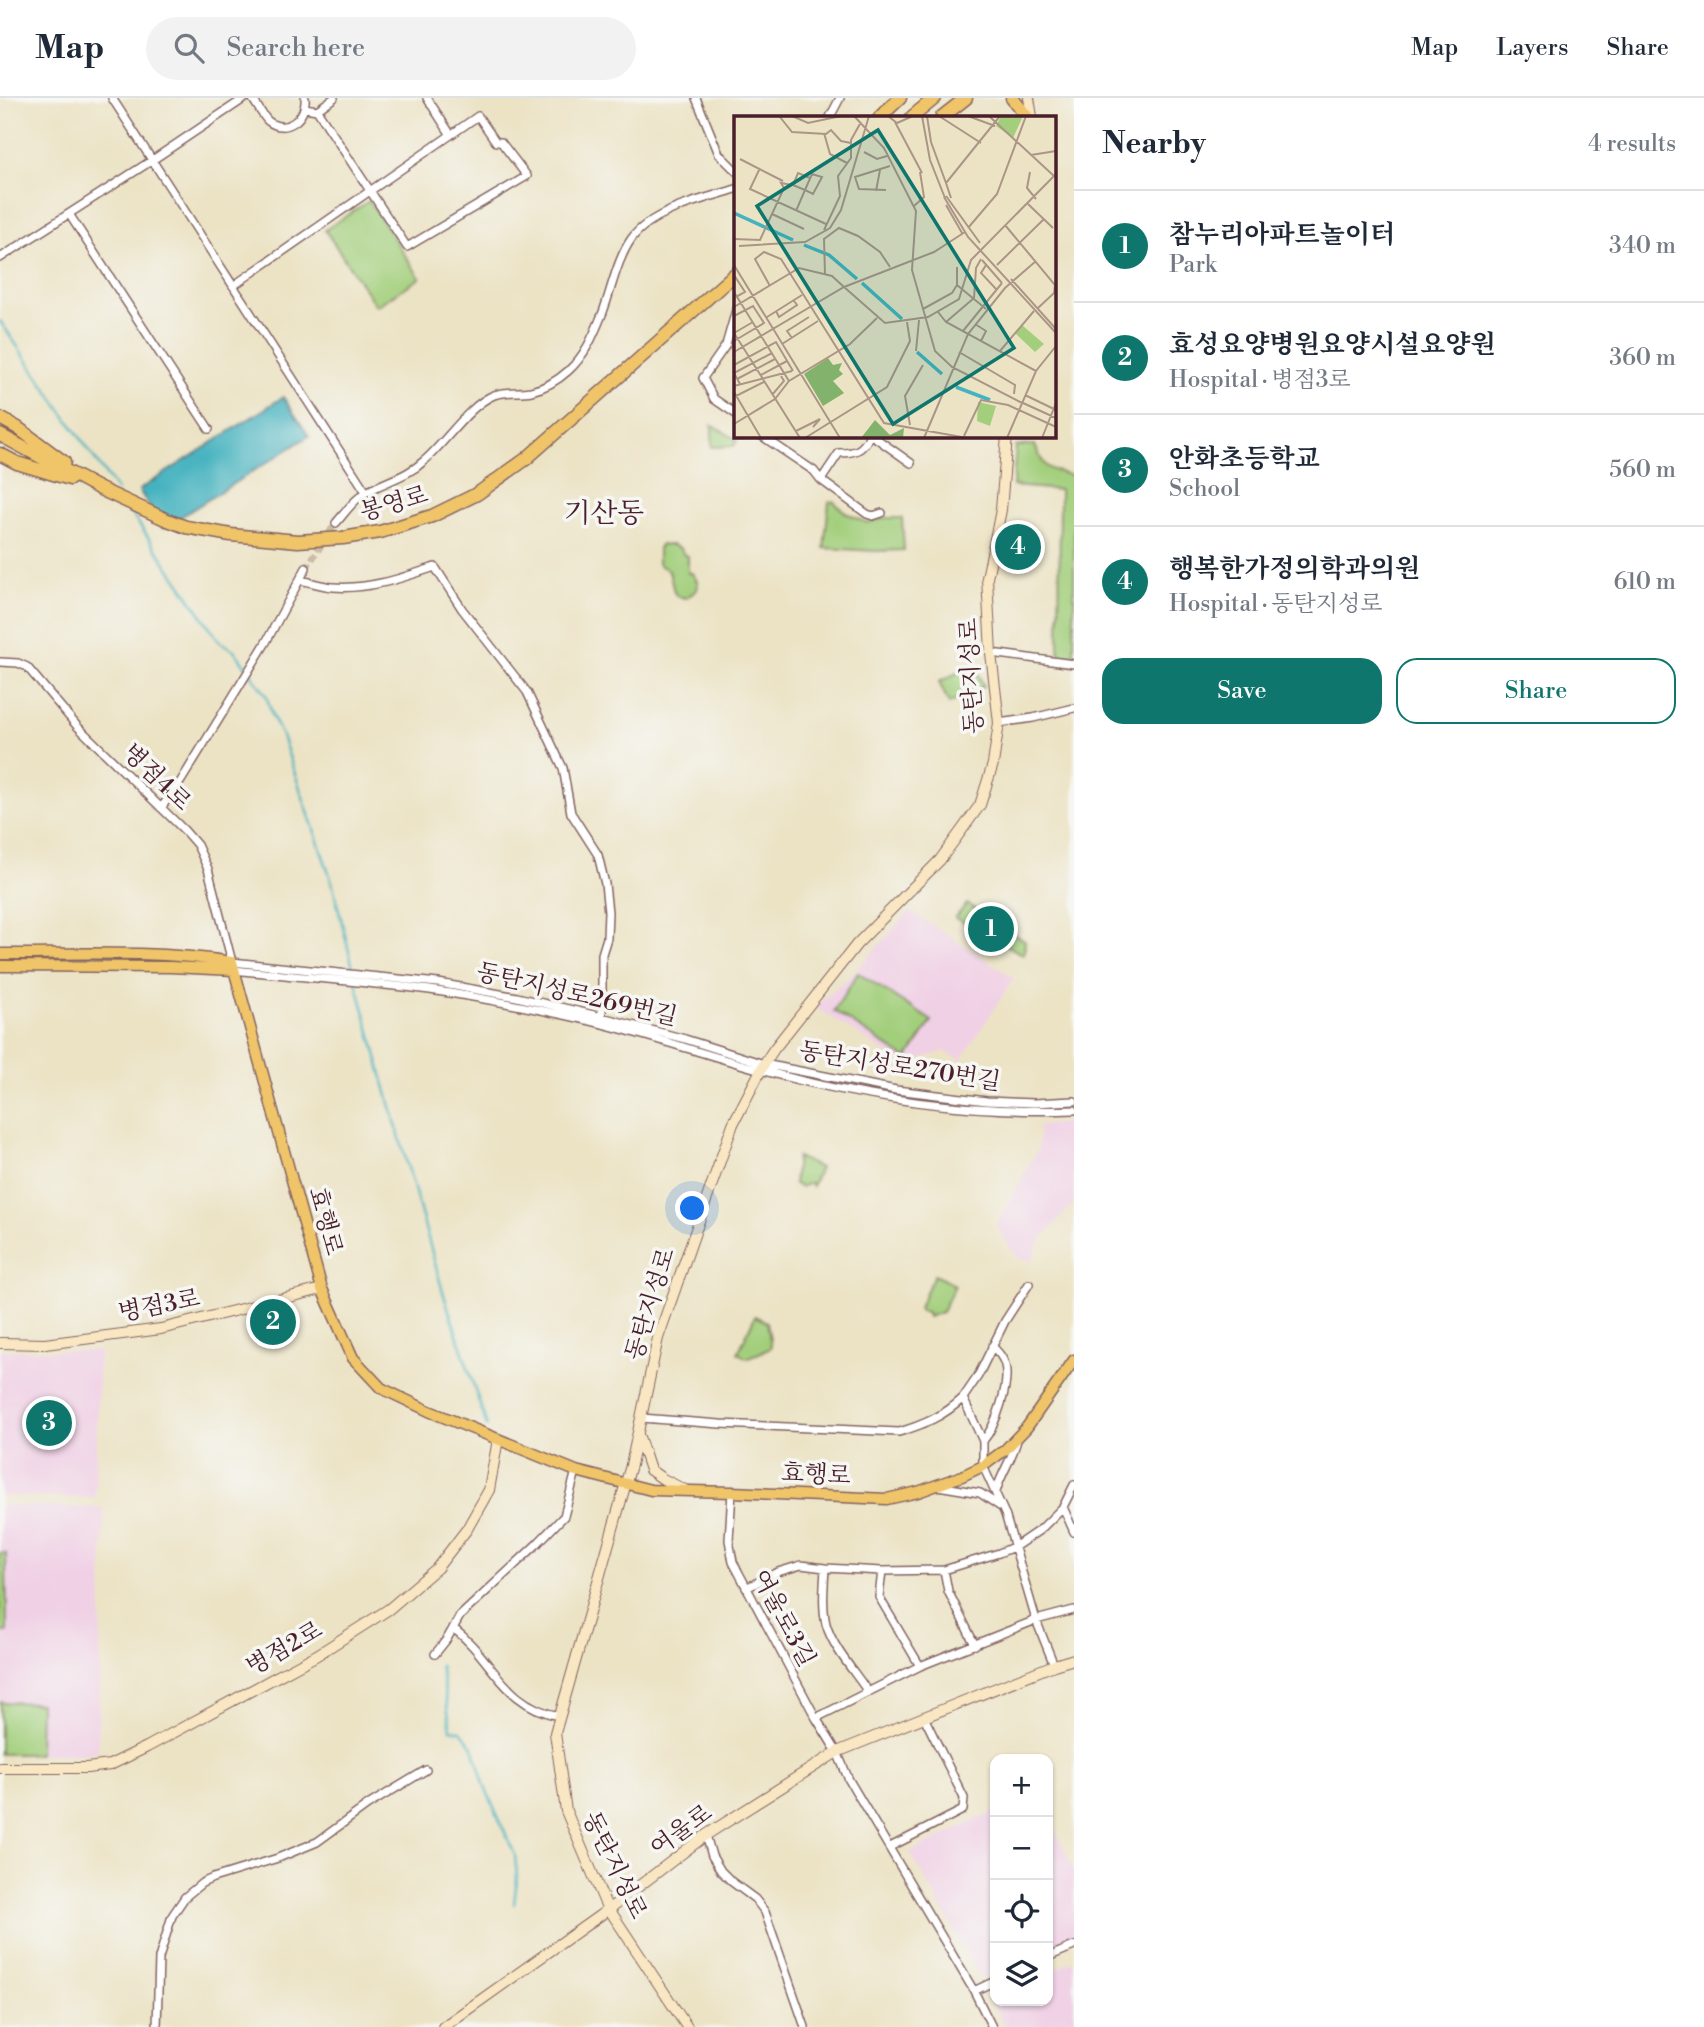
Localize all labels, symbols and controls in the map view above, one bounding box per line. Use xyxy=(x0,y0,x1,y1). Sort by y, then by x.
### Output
search box xyxy=(146,17,636,80)
text: Map xyxy=(35,28,104,69)
icon: search xyxy=(170,29,208,67)
text: Search here xyxy=(226,32,365,64)
text: Map xyxy=(1411,33,1458,63)
text: Layers xyxy=(1496,33,1568,63)
text: Share xyxy=(1606,33,1669,63)
inset map xyxy=(734,116,1056,438)
text: Nearby xyxy=(1102,125,1206,163)
text: 4 results xyxy=(1588,130,1676,158)
text: 참누리아파트놀이터 xyxy=(1169,219,1395,251)
text: 1 xyxy=(1119,232,1131,260)
text: 340 m xyxy=(1609,232,1676,260)
text: Park xyxy=(1169,251,1217,279)
text: 효성요양병원요양시설요양원 xyxy=(1169,329,1496,361)
text: 2 xyxy=(1118,344,1132,372)
text: 360 m xyxy=(1609,344,1676,372)
text: Hospital · 병점3로 xyxy=(1169,366,1351,394)
text: 안화초등학교 xyxy=(1169,443,1320,475)
text: 3 xyxy=(1118,456,1132,484)
text: 560 m xyxy=(1609,456,1676,484)
text: School xyxy=(1169,475,1240,503)
street label: 봉영로 xyxy=(357,480,432,528)
district label: 기산동 xyxy=(563,496,645,531)
pin: 4 xyxy=(995,521,1041,573)
text: 행복한가정의학과의원 xyxy=(1169,553,1420,585)
text: 4 xyxy=(1117,568,1133,596)
text: 610 m xyxy=(1613,568,1676,596)
text: Hospital · 동탄지성로 xyxy=(1169,590,1382,618)
street label: 동탄지성로 xyxy=(954,617,990,735)
button: Save xyxy=(1102,658,1382,724)
button: Share xyxy=(1396,658,1676,724)
street label: 병점4로 xyxy=(116,738,197,818)
pin: 1 xyxy=(968,903,1014,955)
street label: 동탄지성로269번길 xyxy=(473,957,680,1033)
street label: 동탄지성로270번길 xyxy=(797,1036,1003,1098)
street label: 효행로 xyxy=(302,1184,349,1259)
your location xyxy=(675,1191,709,1225)
street label: 동탄지성로 xyxy=(620,1244,682,1364)
street label: 병점3로 xyxy=(116,1283,203,1329)
pin: 2 xyxy=(250,1296,296,1348)
pin: 3 xyxy=(26,1397,72,1449)
street label: 효행로 xyxy=(780,1458,851,1492)
street label: 여울로3길 xyxy=(745,1565,821,1672)
street label: 병점2로 xyxy=(241,1615,328,1683)
map controls xyxy=(990,1754,1053,2006)
button: + xyxy=(990,1754,1053,1817)
street label: 여울로 xyxy=(645,1798,719,1863)
street label: 동탄지성로 xyxy=(575,1807,653,1924)
button: − xyxy=(990,1817,1053,1880)
button: locate xyxy=(990,1880,1053,1943)
button: layers xyxy=(990,1943,1053,2006)

